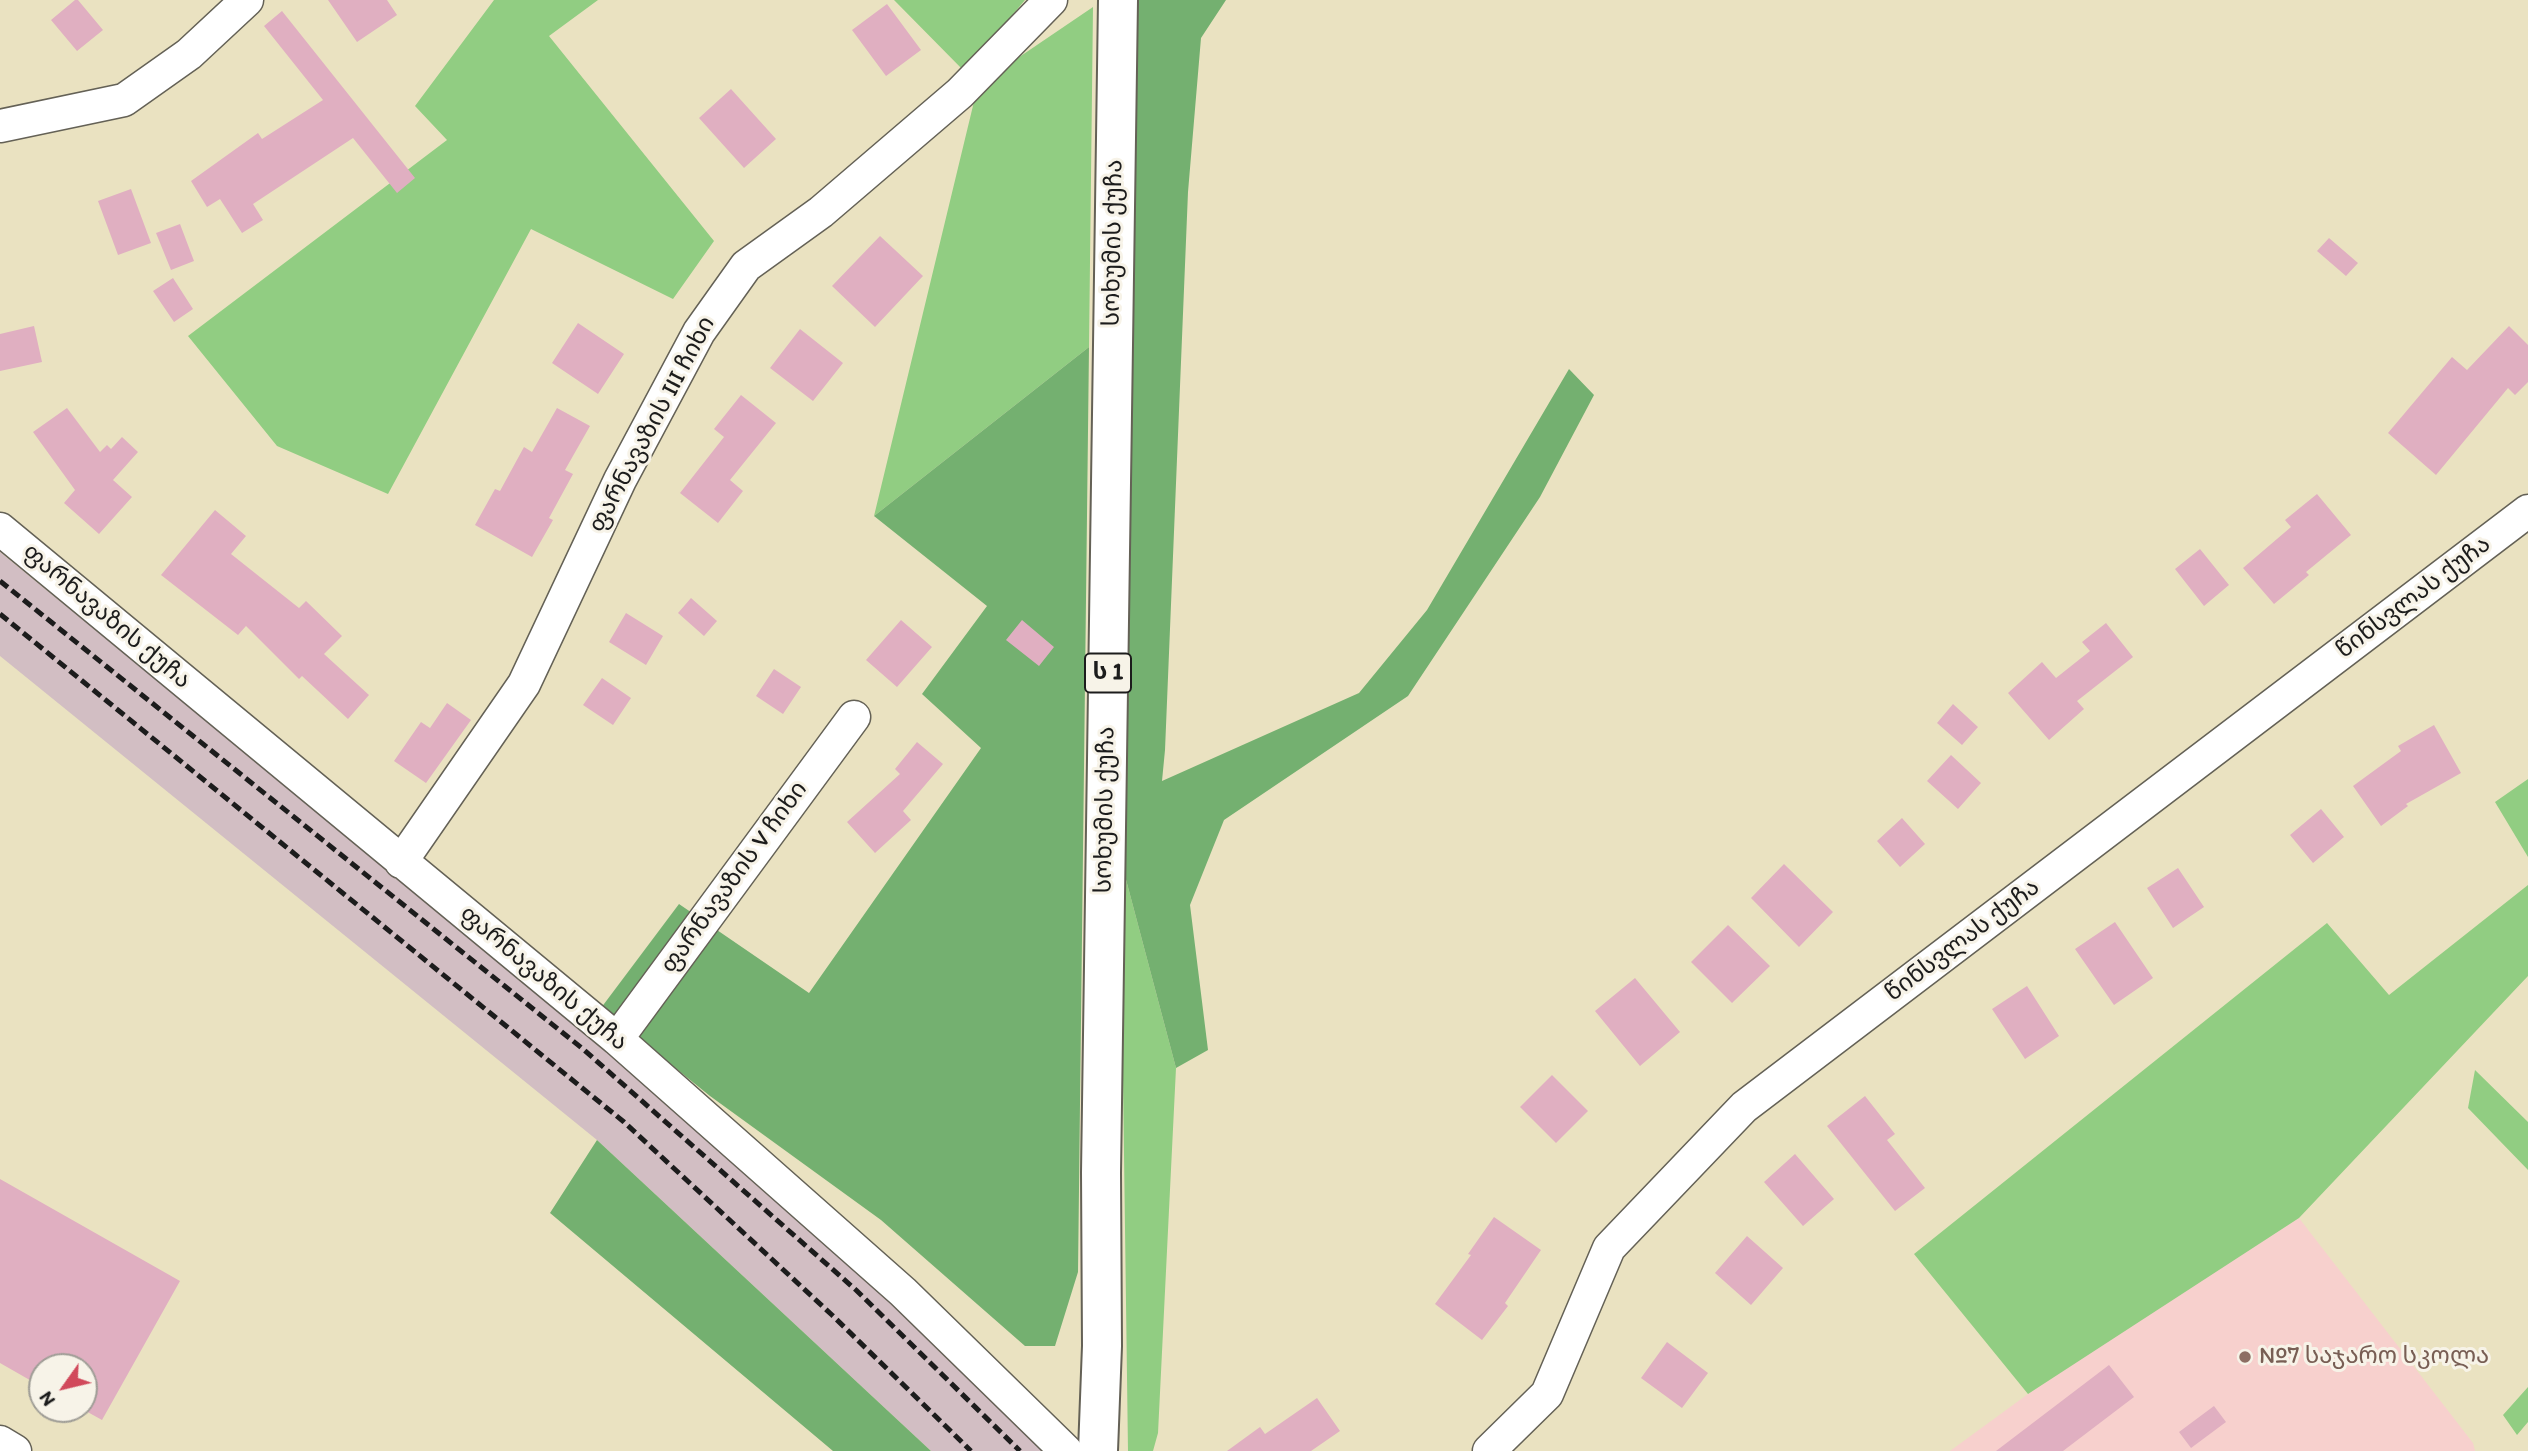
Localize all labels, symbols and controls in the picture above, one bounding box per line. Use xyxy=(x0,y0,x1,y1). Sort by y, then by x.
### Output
street label: სოხუმის ქუჩა xyxy=(1098,159,1130,327)
street label: ფარნავაზის III ჩიხი xyxy=(584,312,722,538)
street label: წინსვლას ქუჩა xyxy=(2331,531,2497,665)
street label: ფარნავაზის ქუჩა xyxy=(16,538,196,696)
road number: ს 1 xyxy=(1085,653,1131,692)
street label: სოხუმის ქუჩა xyxy=(1090,726,1122,894)
street label: ფარნავაზის V ჩიხი xyxy=(656,776,814,980)
street label: წინსვლას ქუჩა xyxy=(1880,874,2046,1008)
street label: ფარნავაზის ქუჩა xyxy=(453,900,633,1058)
place label: №7 საჯარო სკოლა xyxy=(2259,1343,2489,1371)
marker: №7 საჯარო სკოლა xyxy=(2237,1349,2253,1365)
north arrow xyxy=(28,1353,98,1423)
text: N xyxy=(34,1387,60,1411)

